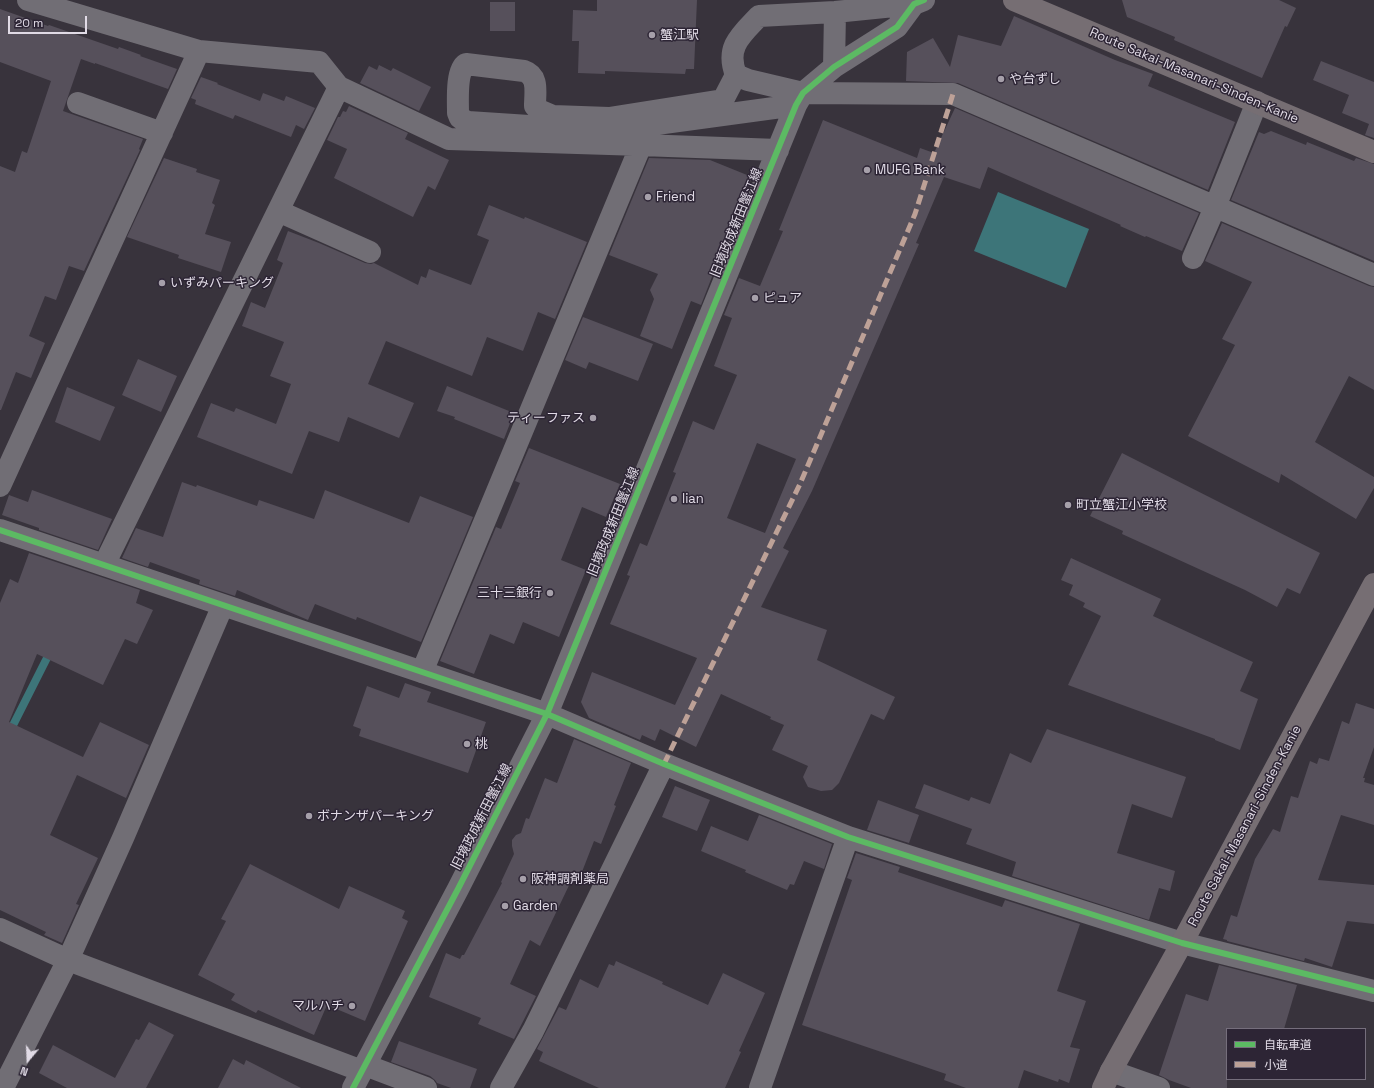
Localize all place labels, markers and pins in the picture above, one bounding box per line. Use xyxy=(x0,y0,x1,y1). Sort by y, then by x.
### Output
place label: 蟹江駅 xyxy=(660,27,699,43)
marker: 蟹江駅 xyxy=(647,30,657,40)
place label: や台ずし xyxy=(1009,71,1061,87)
marker: や台ずし xyxy=(996,74,1006,84)
place label: MUFG Bank xyxy=(875,162,945,178)
marker: MUFG Bank xyxy=(862,165,872,175)
place label: Friend xyxy=(656,189,695,205)
marker: Friend xyxy=(643,192,653,202)
place label: いずみパーキング xyxy=(170,275,274,291)
marker: いずみパーキング xyxy=(157,278,167,288)
place label: ピュア xyxy=(763,290,802,306)
marker: ピュア xyxy=(750,293,760,303)
place label: ティーファス xyxy=(507,410,585,426)
marker: ティーファス xyxy=(588,413,598,423)
place label: lian xyxy=(682,491,704,507)
marker: lian xyxy=(669,494,679,504)
place label: 町立蟹江小学校 xyxy=(1076,497,1167,513)
marker: 町立蟹江小学校 xyxy=(1063,500,1073,510)
place label: 三十三銀行 xyxy=(477,585,542,601)
marker: 三十三銀行 xyxy=(545,588,555,598)
place label: 桃 xyxy=(475,736,488,752)
marker: 桃 xyxy=(462,739,472,749)
place label: ボナンザパーキング xyxy=(317,808,434,824)
marker: ボナンザパーキング xyxy=(304,811,314,821)
place label: 阪神調剤薬局 xyxy=(531,871,609,887)
marker: 阪神調剤薬局 xyxy=(518,874,528,884)
place label: Garden xyxy=(513,898,558,914)
marker: Garden xyxy=(500,901,510,911)
place label: マルハチ xyxy=(292,998,344,1014)
marker: マルハチ xyxy=(347,1001,357,1011)

